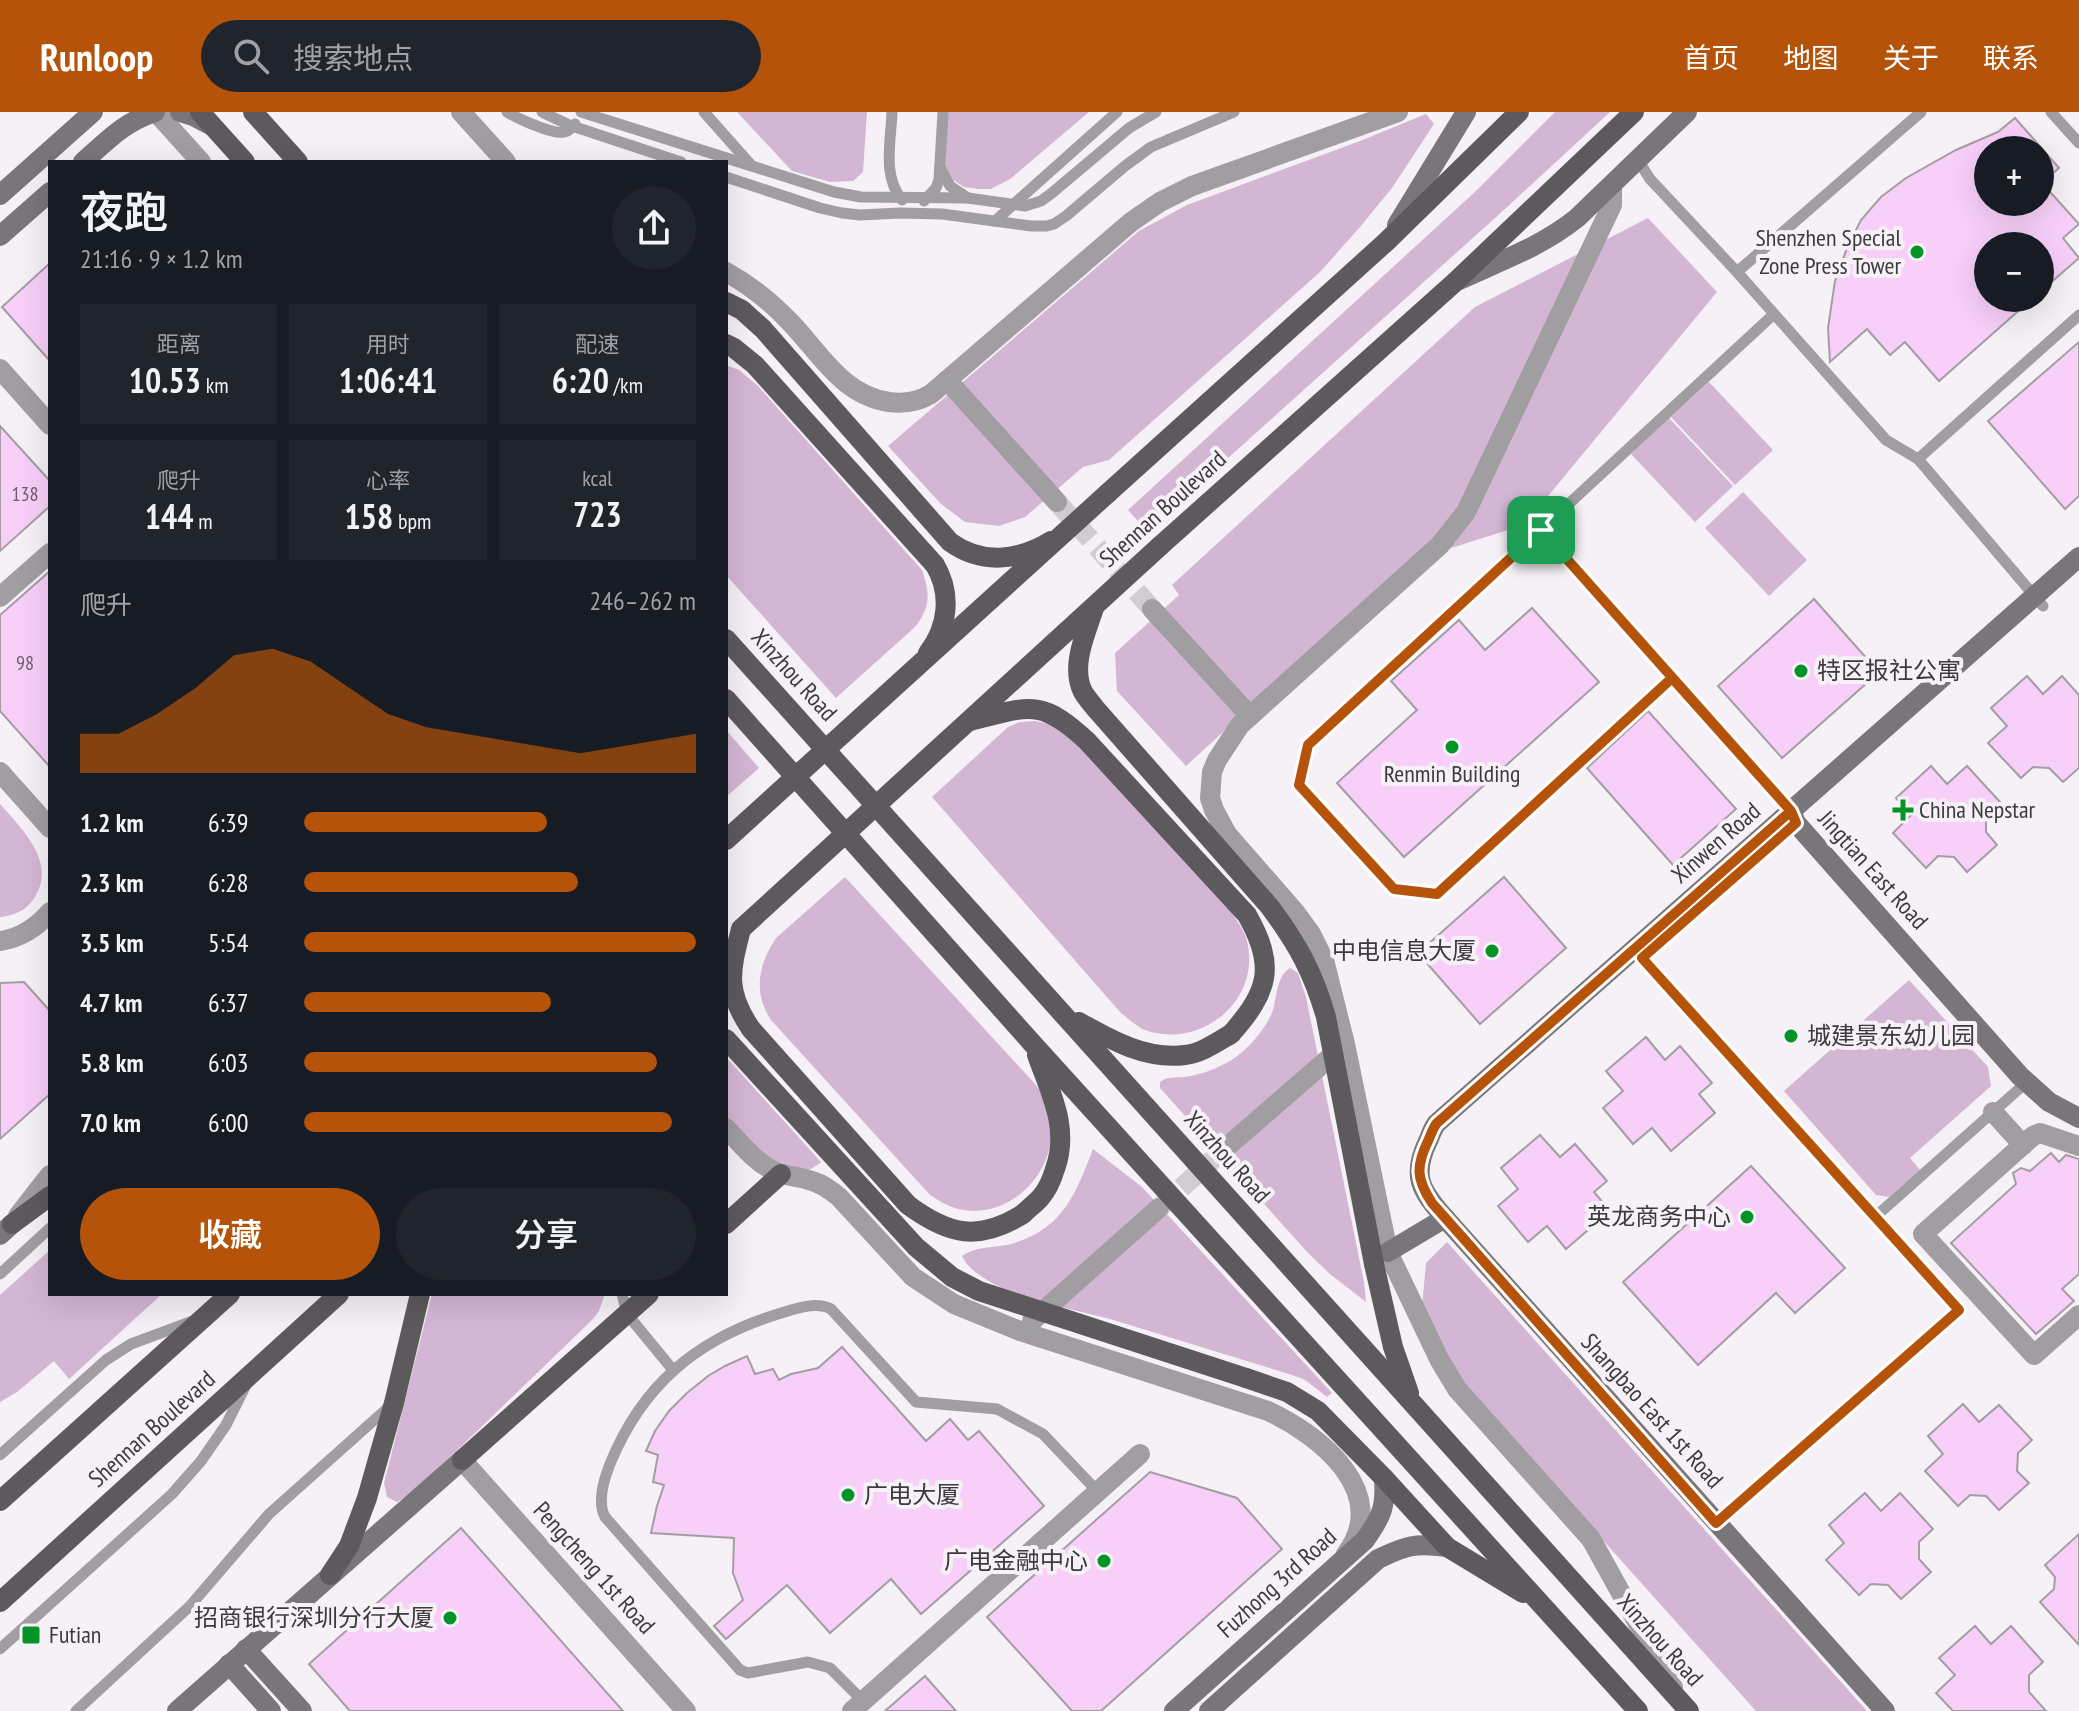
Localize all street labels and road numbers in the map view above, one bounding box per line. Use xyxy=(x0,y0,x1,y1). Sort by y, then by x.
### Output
street label: Shennan Boulevard xyxy=(1093,444,1233,574)
street label: Xinzhou Road xyxy=(745,622,844,727)
street label: Xinwen Road xyxy=(1665,795,1767,890)
street label: Jingtian East Road xyxy=(1811,803,1935,936)
street label: Xinzhou Road xyxy=(1178,1104,1277,1209)
street label: Shangbao East 1st Road xyxy=(1575,1327,1730,1495)
street label: Shennan Boulevard xyxy=(82,1364,222,1494)
street label: Pengcheng 1st Road xyxy=(527,1495,662,1640)
street label: Fuzhong 3rd Road xyxy=(1211,1521,1343,1644)
street label: Xinzhou Road xyxy=(1611,1587,1710,1692)

